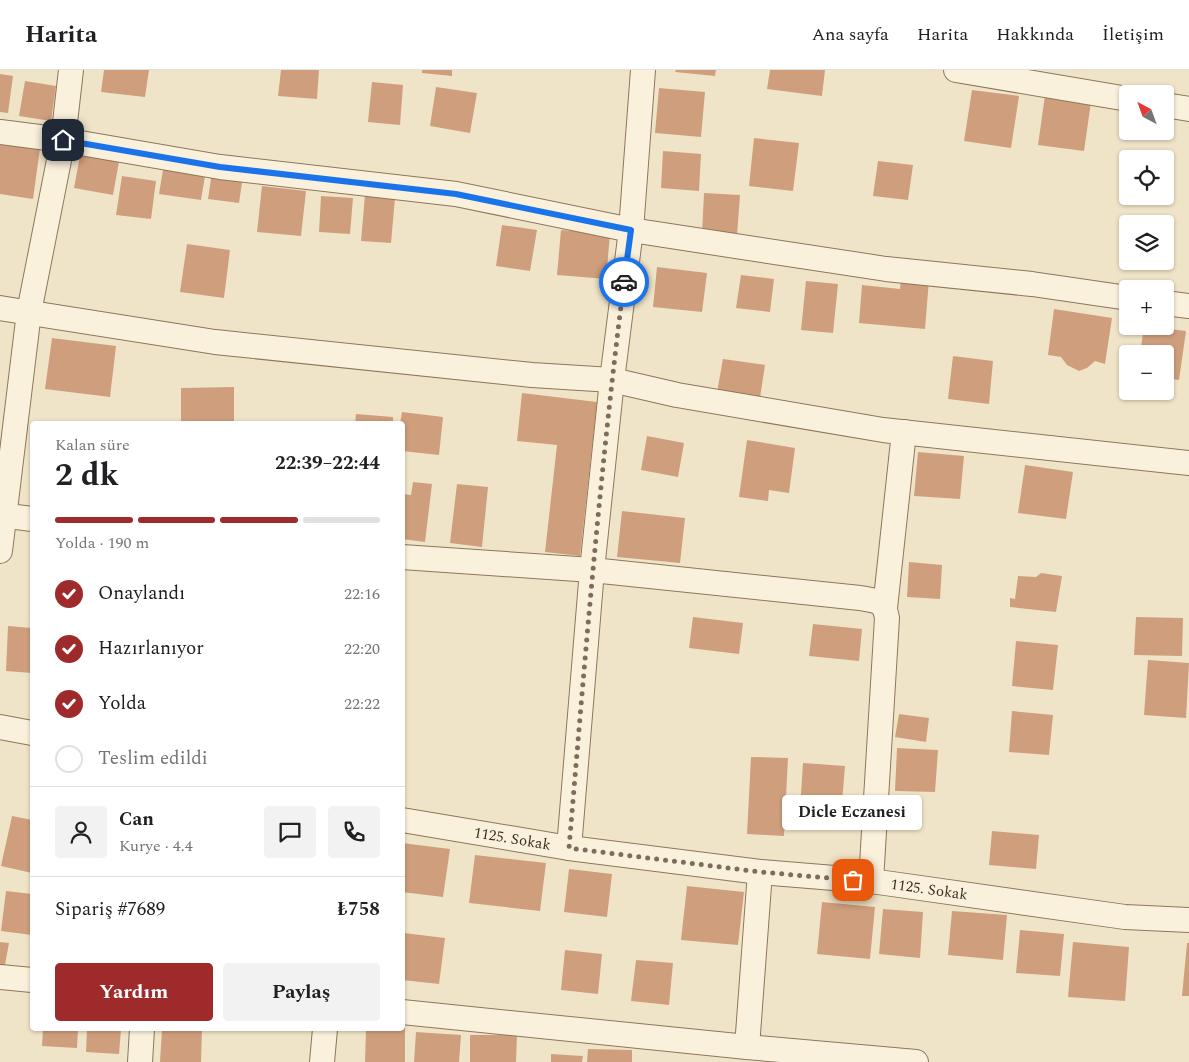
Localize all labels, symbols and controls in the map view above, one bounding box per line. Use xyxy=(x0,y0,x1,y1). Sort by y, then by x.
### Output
text: Harita xyxy=(25,17,97,53)
text: Ana sayfa xyxy=(812,21,889,48)
text: Harita xyxy=(917,21,968,48)
text: Hakkında xyxy=(996,21,1074,48)
text: İletişim xyxy=(1102,21,1164,48)
north arrow xyxy=(1119,85,1174,140)
map controls xyxy=(1119,85,1174,400)
pin xyxy=(42,119,84,161)
icon: home xyxy=(49,126,77,154)
button: locate xyxy=(1119,150,1174,205)
button: layers xyxy=(1119,215,1174,270)
courier xyxy=(599,257,649,307)
icon: car xyxy=(610,268,638,296)
button: + xyxy=(1119,280,1174,335)
button: − xyxy=(1119,345,1174,400)
text: Kalan süre xyxy=(55,433,130,457)
text: 22:39–22:44 xyxy=(275,449,380,478)
text: 2 dk xyxy=(55,451,119,500)
text: Yolda · 190 m xyxy=(55,531,149,555)
text: Onaylandı xyxy=(98,579,185,608)
icon: check xyxy=(55,580,83,608)
text: 22:16 xyxy=(344,582,380,606)
text: Hazırlanıyor xyxy=(98,634,204,663)
icon: check xyxy=(55,635,83,663)
text: 22:20 xyxy=(344,637,380,661)
text: Yolda xyxy=(98,689,146,718)
icon: check xyxy=(55,690,83,718)
text: 22:22 xyxy=(344,692,380,716)
text: Teslim edildi xyxy=(98,744,208,773)
callout: Dicle Eczanesi xyxy=(783,795,923,830)
text: Dicle Eczanesi xyxy=(798,800,906,824)
text: Can xyxy=(119,805,154,834)
button: person xyxy=(55,806,107,858)
button: chat xyxy=(264,806,316,858)
button: phone xyxy=(328,806,380,858)
street label: 1125. Sokak xyxy=(472,821,553,856)
text: Kurye · 4.4 xyxy=(119,834,193,858)
pin xyxy=(832,859,874,901)
icon: bag xyxy=(839,866,867,894)
street label: 1125. Sokak xyxy=(889,872,969,906)
text: Sipariş #7689 xyxy=(55,895,165,924)
text: ₺758 xyxy=(337,895,380,924)
button: Yardım xyxy=(55,963,213,1021)
button: Paylaş xyxy=(223,963,380,1021)

